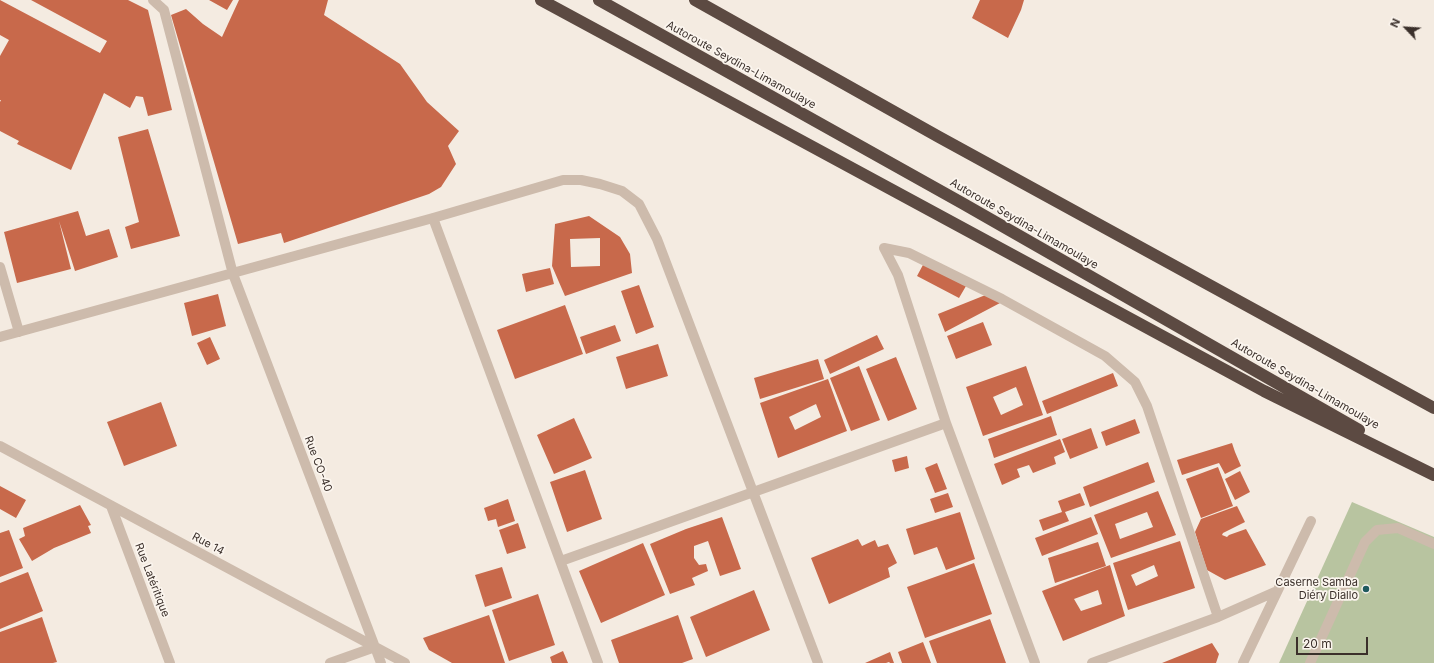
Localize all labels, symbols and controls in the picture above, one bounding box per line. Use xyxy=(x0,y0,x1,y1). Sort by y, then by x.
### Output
north arrow xyxy=(1386,8,1426,48)
text: N xyxy=(1387,16,1403,30)
street label: Autoroute Seydina-Limamoulaye xyxy=(664,18,818,112)
street label: Autoroute Seydina-Limamoulaye xyxy=(947,176,1101,272)
street label: Autoroute Seydina-Limamoulaye xyxy=(1228,336,1382,432)
street label: Rue CO-40 xyxy=(301,434,335,494)
street label: Rue 14 xyxy=(190,530,226,558)
street label: Rue Latéritique xyxy=(132,541,172,619)
place label: Caserne Samba Diéry Diallo xyxy=(1275,576,1358,602)
marker: Caserne Samba Diéry Diallo xyxy=(1361,584,1371,594)
scale bar xyxy=(1298,629,1370,655)
text: 20 m xyxy=(1303,636,1332,651)

